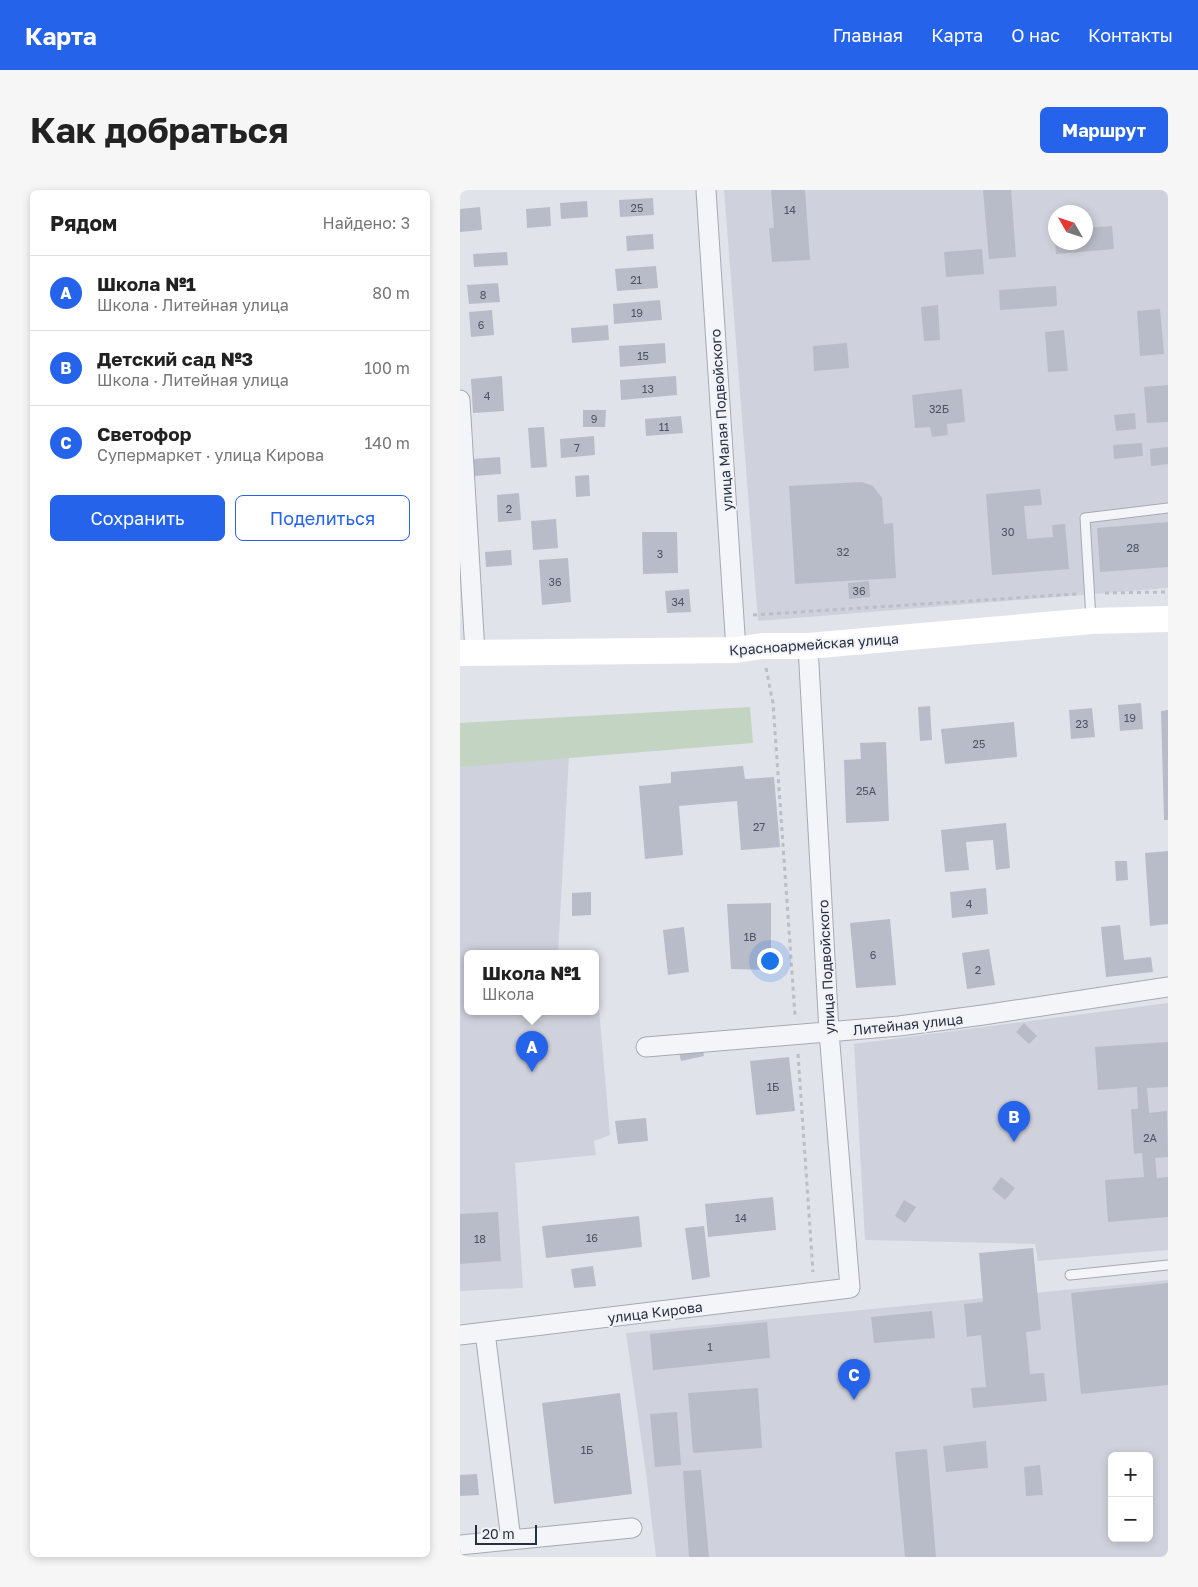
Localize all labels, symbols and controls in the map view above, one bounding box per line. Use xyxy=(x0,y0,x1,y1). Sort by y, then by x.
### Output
text: Карта xyxy=(25,21,97,50)
text: Главная xyxy=(833,24,903,46)
text: Карта xyxy=(931,24,983,46)
text: О нас xyxy=(1011,24,1060,46)
text: Контакты xyxy=(1088,24,1173,46)
button: Маршрут xyxy=(1040,107,1168,153)
text: Как добраться xyxy=(30,109,288,151)
house number: 25 xyxy=(631,201,643,214)
house number: 14 xyxy=(784,203,796,216)
north arrow xyxy=(1048,205,1093,250)
text: Рядом xyxy=(50,210,117,236)
text: Найдено: 3 xyxy=(323,213,410,233)
text: Школа №1 xyxy=(97,272,196,295)
house number: 21 xyxy=(630,273,642,286)
text: A xyxy=(60,283,72,303)
text: 80 m xyxy=(372,283,410,303)
house number: 8 xyxy=(480,288,487,301)
text: Школа · Литейная улица xyxy=(97,295,289,315)
house number: 19 xyxy=(631,306,643,319)
house number: 6 xyxy=(478,318,485,331)
street label: улица Малая Подвойского xyxy=(706,328,736,512)
text: Детский сад №3 xyxy=(97,347,253,370)
house number: 15 xyxy=(637,349,649,362)
text: B xyxy=(60,358,72,378)
text: 100 m xyxy=(364,358,410,378)
text: Школа · Литейная улица xyxy=(97,370,289,390)
house number: 13 xyxy=(642,382,654,395)
house number: 4 xyxy=(484,389,491,402)
house number: 32Б xyxy=(929,402,949,415)
house number: 9 xyxy=(591,412,597,425)
house number: 11 xyxy=(659,420,669,433)
text: Светофор xyxy=(97,422,191,445)
text: C xyxy=(60,433,72,453)
text: 140 m xyxy=(364,433,410,453)
house number: 7 xyxy=(574,441,580,454)
text: Супермаркет · улица Кирова xyxy=(97,445,324,465)
button: Сохранить xyxy=(50,495,225,541)
button: Поделиться xyxy=(235,495,410,541)
house number: 2 xyxy=(506,502,512,515)
house number: 30 xyxy=(1001,525,1015,538)
house number: 28 xyxy=(1126,541,1140,554)
house number: 32 xyxy=(837,545,849,558)
house number: 3 xyxy=(657,547,663,560)
house number: 36 xyxy=(548,575,562,588)
house number: 36 xyxy=(852,584,866,597)
house number: 34 xyxy=(671,595,685,608)
street label: Красноармейская улица xyxy=(729,630,899,658)
house number: 19 xyxy=(1124,711,1136,724)
house number: 23 xyxy=(1076,717,1088,730)
house number: 25 xyxy=(973,737,985,750)
house number: 25А xyxy=(856,784,877,797)
house number: 27 xyxy=(753,820,765,833)
house number: 4 xyxy=(966,897,973,910)
street label: улица Подвойского xyxy=(814,899,838,1035)
house number: 1В xyxy=(744,930,756,943)
your location xyxy=(757,948,783,974)
house number: 6 xyxy=(870,948,877,961)
popup xyxy=(464,950,599,1015)
text: Школа №1 xyxy=(482,961,581,984)
house number: 2 xyxy=(975,963,981,976)
text: Школа xyxy=(482,984,534,1004)
street label: Литейная улица xyxy=(852,1010,964,1038)
pin: A xyxy=(516,1031,548,1072)
house number: 1Б xyxy=(767,1080,779,1093)
pin: B xyxy=(998,1101,1030,1142)
house number: 2А xyxy=(1143,1131,1158,1144)
house number: 14 xyxy=(735,1211,747,1224)
house number: 16 xyxy=(586,1231,598,1244)
house number: 18 xyxy=(474,1232,486,1245)
street label: улица Кирова xyxy=(606,1298,704,1326)
house number: 1 xyxy=(707,1340,713,1353)
pin: C xyxy=(838,1359,870,1400)
house number: 1Б xyxy=(581,1443,593,1456)
map controls xyxy=(1108,1452,1153,1542)
button: + xyxy=(1108,1452,1153,1497)
button: − xyxy=(1108,1497,1153,1542)
scale bar xyxy=(475,1522,538,1545)
text: 20 m xyxy=(482,1525,515,1542)

